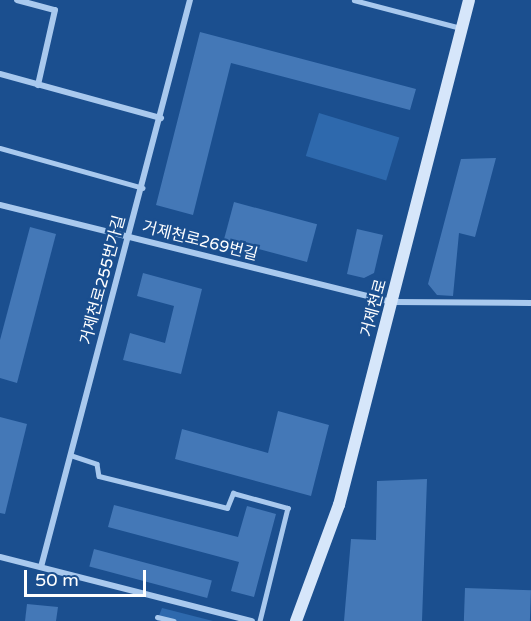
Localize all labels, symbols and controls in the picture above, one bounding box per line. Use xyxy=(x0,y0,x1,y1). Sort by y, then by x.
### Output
street label: 거제천로255번가길 xyxy=(76,213,130,347)
street label: 거제천로269번길 xyxy=(140,217,260,265)
street label: 거제천로 xyxy=(357,277,391,339)
scale bar xyxy=(27,558,148,596)
text: 50 m xyxy=(35,569,79,591)

